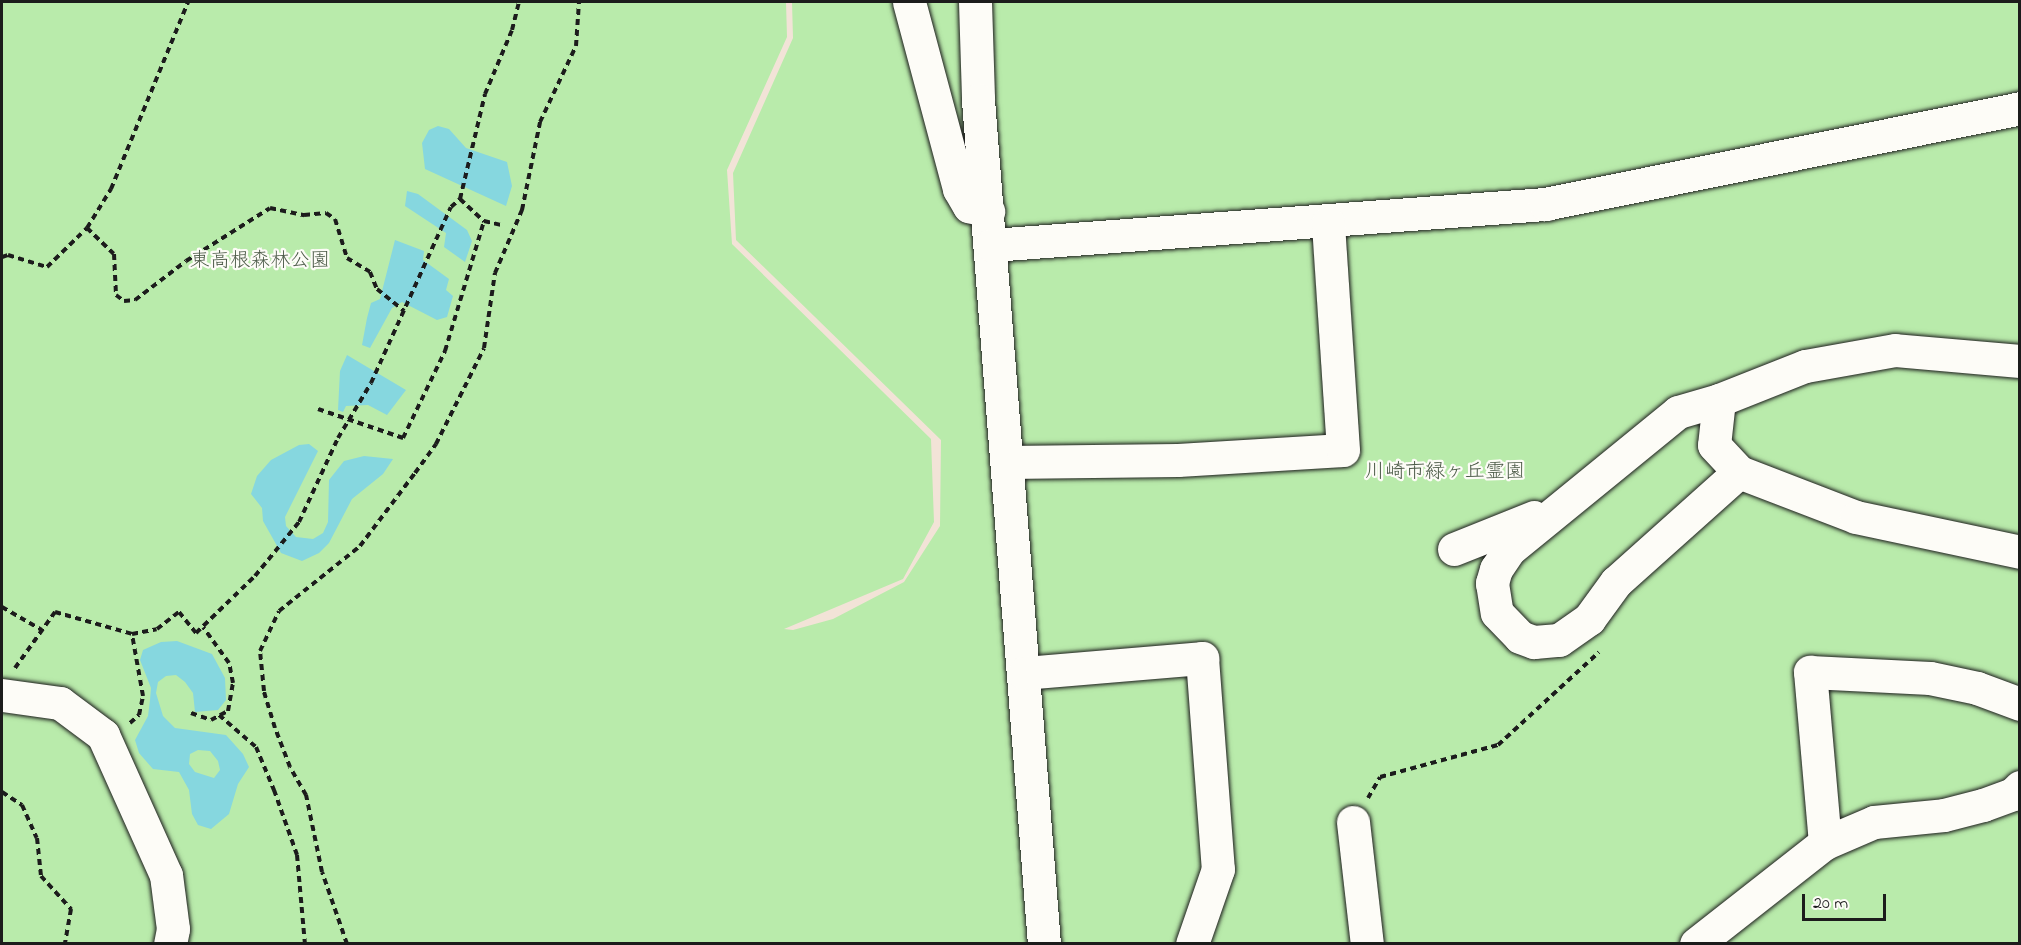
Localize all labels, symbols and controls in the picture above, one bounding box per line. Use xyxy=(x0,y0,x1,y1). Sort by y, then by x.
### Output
park label: 東高根森林公園 xyxy=(190,249,330,273)
park label: 川崎市緑ヶ丘霊園 xyxy=(1365,460,1525,484)
scale bar xyxy=(1805,882,1889,920)
text: 20 m xyxy=(1813,891,1848,917)

